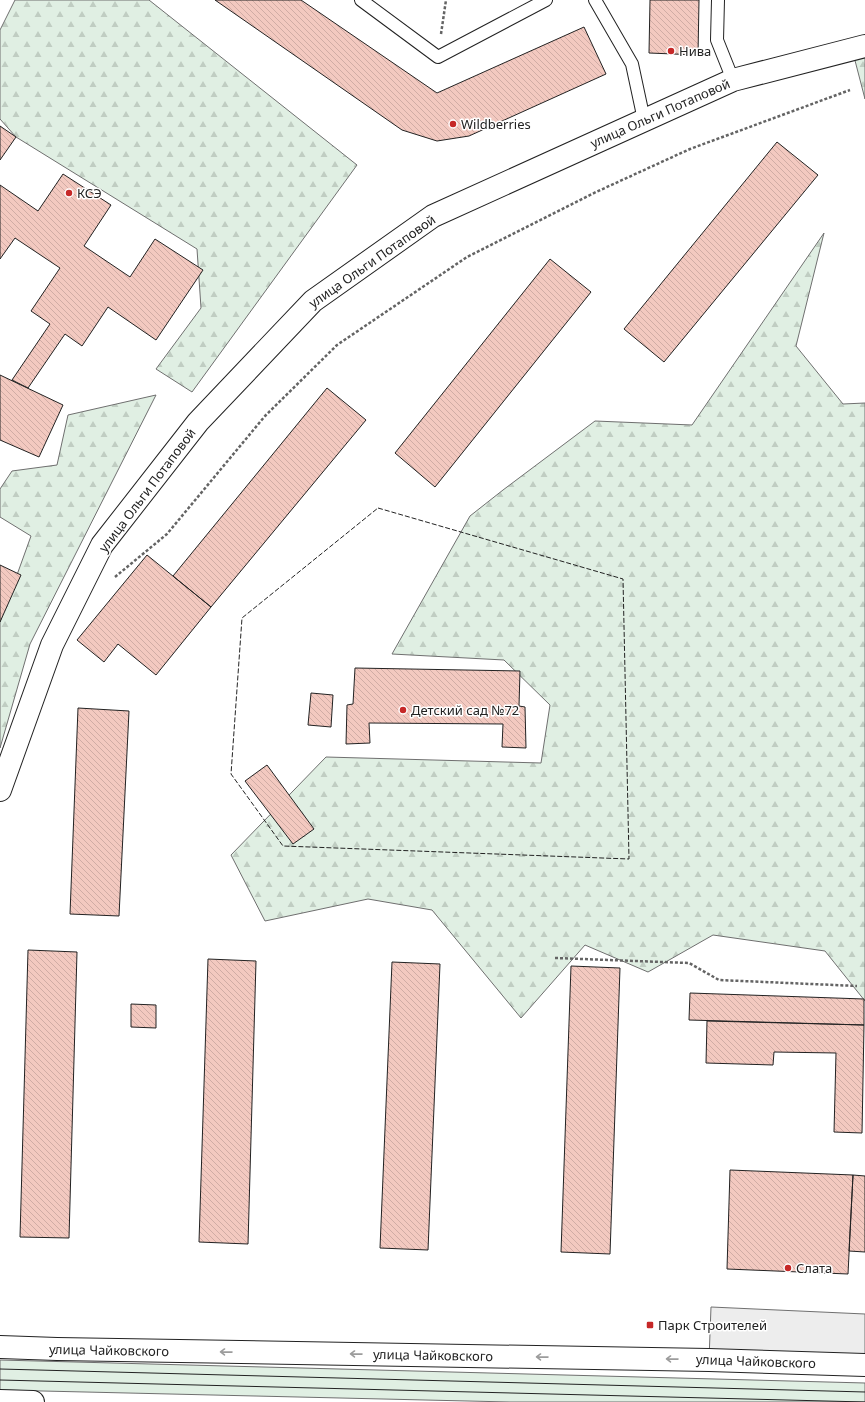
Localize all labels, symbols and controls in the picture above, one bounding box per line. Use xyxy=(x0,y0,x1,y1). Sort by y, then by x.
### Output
place label: Нива xyxy=(679,42,711,60)
marker: Нива xyxy=(666,46,676,56)
street label: улица Ольги Потаповой xyxy=(587,74,733,152)
place label: Wildberries xyxy=(461,115,531,133)
marker: Wildberries xyxy=(448,119,458,129)
place label: КСЭ xyxy=(77,184,102,202)
marker: КСЭ xyxy=(64,188,74,198)
street label: улица Ольги Потаповой xyxy=(305,210,439,312)
street label: улица Ольги Потаповой xyxy=(94,424,200,556)
place label: Детский сад №72 xyxy=(411,701,519,719)
marker: Детский сад №72 xyxy=(398,705,408,715)
place label: Слата xyxy=(796,1259,832,1277)
marker: Слата xyxy=(783,1263,793,1273)
place label: Парк Строителей xyxy=(658,1316,767,1334)
marker: Парк Строителей xyxy=(645,1320,655,1330)
street label: улица Чайковского xyxy=(49,1340,169,1360)
street label: улица Чайковского xyxy=(373,1345,493,1365)
one-way arrow xyxy=(220,1348,233,1356)
one-way arrow xyxy=(350,1350,363,1358)
street label: улица Чайковского xyxy=(696,1350,817,1372)
one-way arrow xyxy=(536,1353,549,1361)
one-way arrow xyxy=(666,1355,679,1363)

